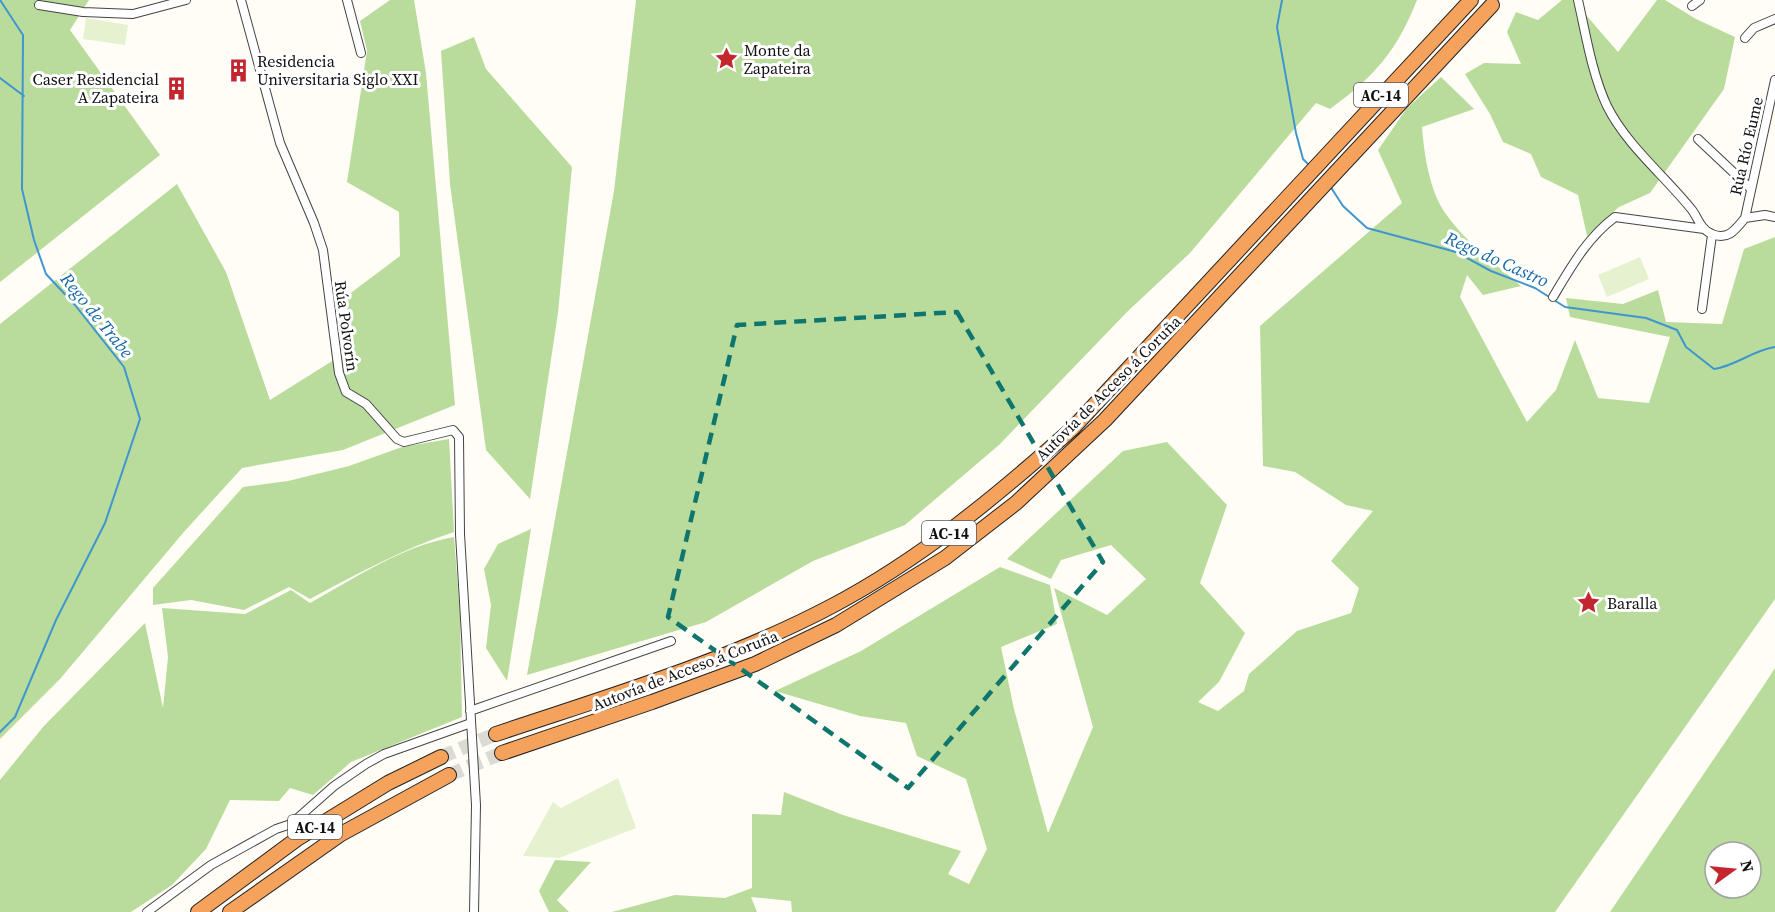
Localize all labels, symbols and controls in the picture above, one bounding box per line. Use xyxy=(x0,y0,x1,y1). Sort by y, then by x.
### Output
place label: Monte da Zapateira xyxy=(744,39,812,79)
place icon: Monte da Zapateira xyxy=(713,46,739,72)
place label: Residencia Universitaria Siglo XXI xyxy=(257,50,418,90)
building icon: Residencia Universitaria Siglo XXI xyxy=(226,57,252,83)
place label: Caser Residencial A Zapateira xyxy=(33,68,160,108)
building icon: Caser Residencial A Zapateira xyxy=(164,75,190,101)
road number: AC-14 xyxy=(1354,83,1408,107)
street label: Rúa Río Eume xyxy=(1724,95,1768,197)
water label: Rego do Castro xyxy=(1440,225,1553,293)
water label: Rego de Trabe xyxy=(54,266,140,363)
street label: Rúa Polvorín xyxy=(330,279,364,373)
street label: Autovía de Acceso á Coruña xyxy=(1030,310,1186,466)
road number: AC-14 xyxy=(922,521,976,545)
place icon: Baralla xyxy=(1576,590,1602,616)
place label: Baralla xyxy=(1607,592,1658,614)
street label: Autovía de Acceso á Coruña xyxy=(589,624,782,716)
road number: AC-14 xyxy=(288,815,342,839)
north arrow xyxy=(1703,840,1763,900)
text: N xyxy=(1735,858,1760,875)

